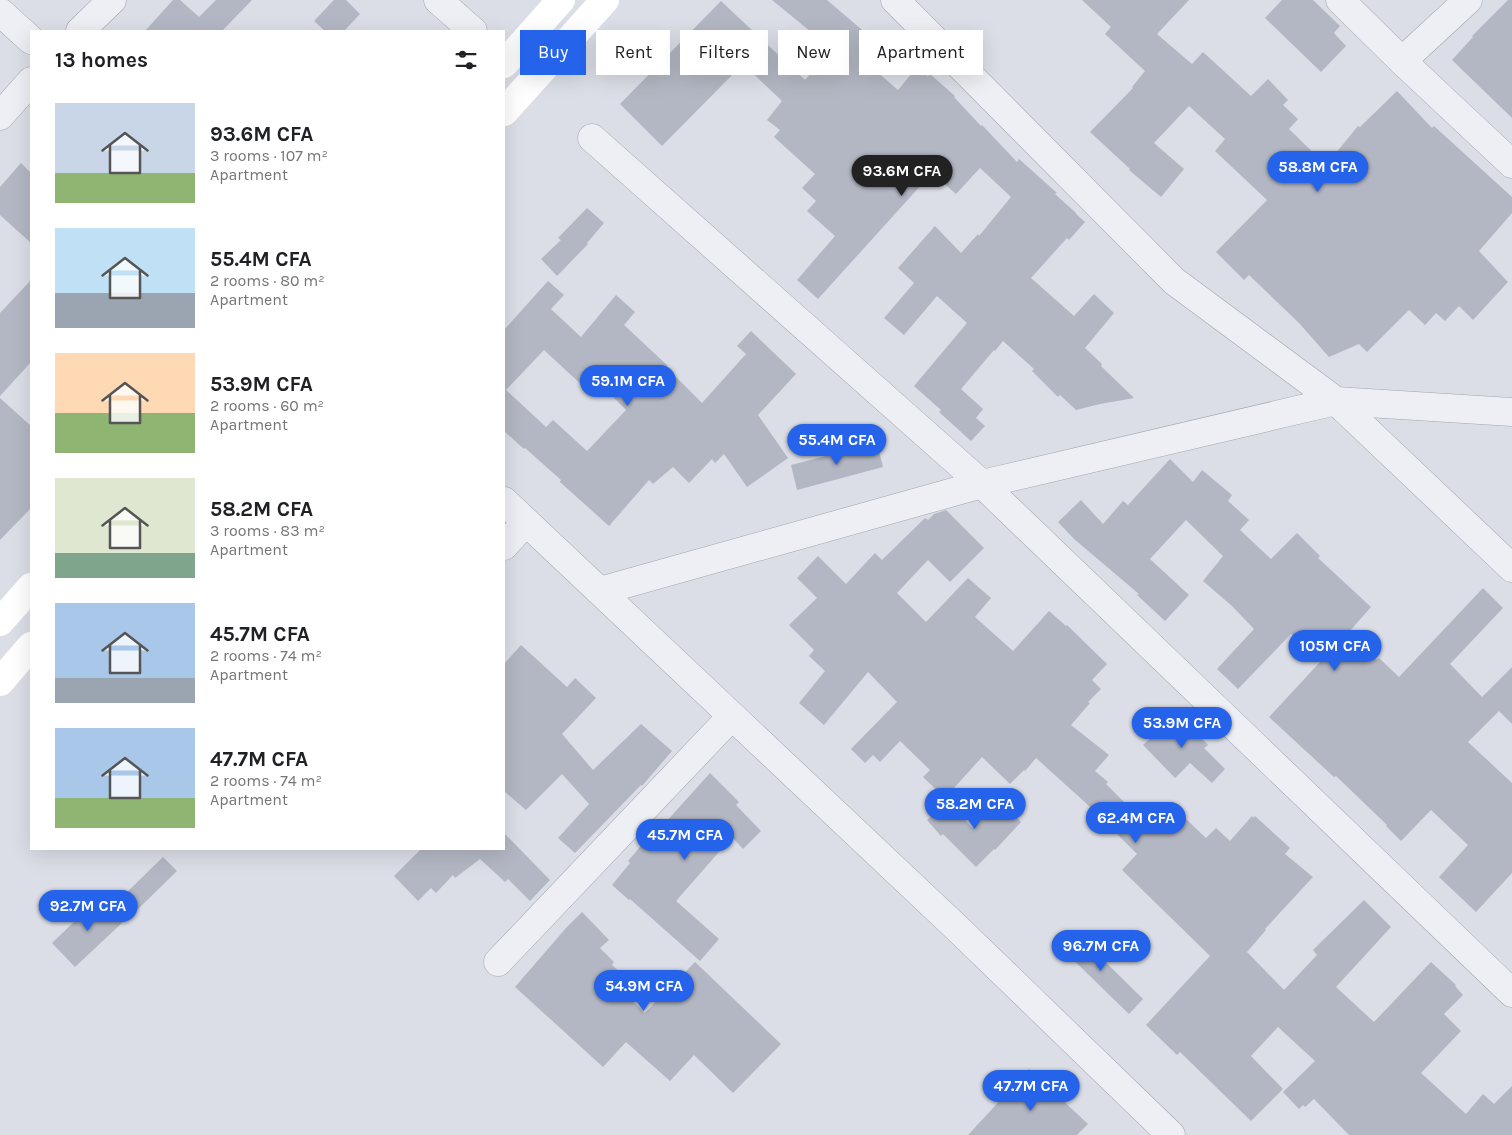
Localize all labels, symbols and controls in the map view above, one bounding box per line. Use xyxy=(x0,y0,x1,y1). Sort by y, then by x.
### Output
chip: Buy xyxy=(520,30,586,75)
chip: Rent xyxy=(596,30,670,75)
chip: Filters xyxy=(680,30,768,75)
chip: New xyxy=(778,30,849,75)
chip: Apartment xyxy=(859,30,983,75)
icon: filters xyxy=(452,46,480,74)
text: 13 homes xyxy=(55,48,148,72)
text: 93.6M CFA xyxy=(210,122,313,146)
icon: home xyxy=(95,123,155,183)
text: 3 rooms · 107 m² xyxy=(210,146,328,165)
pin: 58.8M CFA xyxy=(1261,150,1375,193)
pin: 93.6M CFA xyxy=(845,154,959,197)
text: 58.8M CFA xyxy=(1278,157,1358,176)
text: 93.6M CFA xyxy=(863,161,941,180)
text: Apartment xyxy=(210,165,288,184)
text: 55.4M CFA xyxy=(210,247,312,271)
icon: home xyxy=(95,248,155,308)
text: 2 rooms · 80 m² xyxy=(210,271,325,290)
text: Apartment xyxy=(210,290,288,309)
pin: 59.1M CFA xyxy=(571,364,685,407)
text: 59.1M CFA xyxy=(591,371,665,390)
text: 53.9M CFA xyxy=(210,372,313,396)
icon: home xyxy=(95,373,155,433)
text: 2 rooms · 60 m² xyxy=(210,396,324,415)
text: Apartment xyxy=(210,415,288,434)
pin: 55.4M CFA xyxy=(780,424,894,466)
text: 55.4M CFA xyxy=(798,430,876,449)
text: 58.2M CFA xyxy=(210,497,313,521)
icon: home xyxy=(95,498,155,558)
text: 3 rooms · 83 m² xyxy=(210,521,325,540)
text: Apartment xyxy=(210,540,288,559)
text: 45.7M CFA xyxy=(210,622,310,646)
icon: home xyxy=(95,623,155,683)
pin: 105M CFA xyxy=(1283,630,1387,672)
text: 105M CFA xyxy=(1299,636,1371,655)
text: 2 rooms · 74 m² xyxy=(210,646,322,665)
text: Apartment xyxy=(210,665,288,684)
pin: 53.9M CFA xyxy=(1125,706,1239,749)
text: 53.9M CFA xyxy=(1143,713,1221,732)
text: 47.7M CFA xyxy=(210,747,308,771)
icon: home xyxy=(95,748,155,808)
text: 2 rooms · 74 m² xyxy=(210,771,322,790)
pin: 58.2M CFA xyxy=(918,788,1032,830)
text: Apartment xyxy=(210,790,288,809)
text: 58.2M CFA xyxy=(936,794,1014,813)
pin: 62.4M CFA xyxy=(1079,802,1193,844)
text: 62.4M CFA xyxy=(1097,808,1175,827)
pin: 45.7M CFA xyxy=(628,818,742,861)
text: 45.7M CFA xyxy=(647,825,723,844)
pin: 92.7M CFA xyxy=(31,890,145,932)
text: 92.7M CFA xyxy=(50,896,126,915)
pin: 96.7M CFA xyxy=(1044,930,1158,972)
text: 96.7M CFA xyxy=(1063,936,1139,955)
pin: 54.9M CFA xyxy=(587,970,701,1012)
text: 54.9M CFA xyxy=(605,976,683,995)
pin: 47.7M CFA xyxy=(974,1070,1088,1112)
text: 47.7M CFA xyxy=(994,1076,1068,1095)

